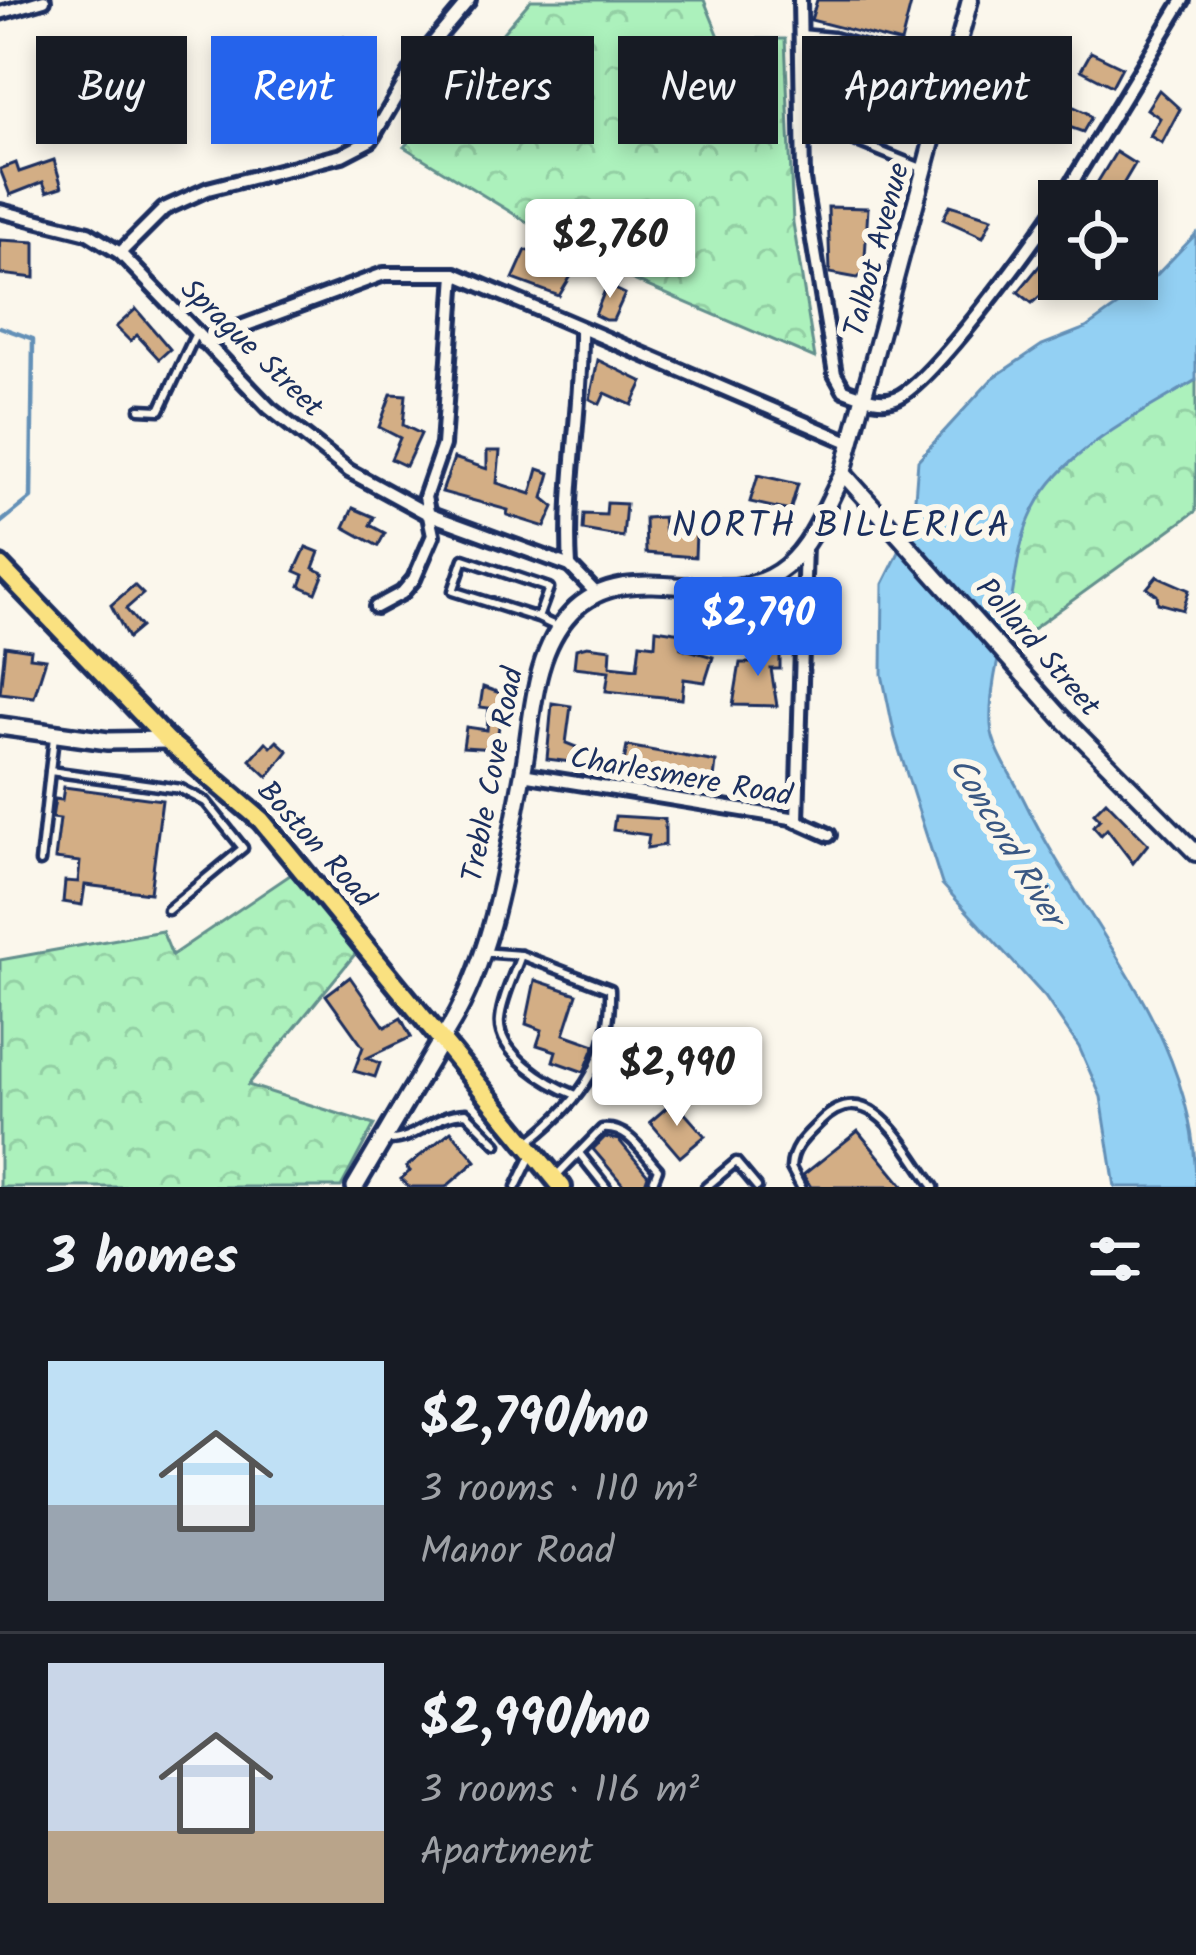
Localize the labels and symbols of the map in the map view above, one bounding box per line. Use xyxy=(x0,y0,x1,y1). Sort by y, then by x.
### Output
street label: Talbot Avenue xyxy=(832,157,924,343)
pin: $2,760 xyxy=(512,199,708,301)
street label: Sprague Street xyxy=(168,268,334,431)
district label: NORTH BILLERICA xyxy=(672,499,1012,556)
street label: Pollard Street xyxy=(963,567,1112,729)
pin: $2,790 xyxy=(660,577,856,679)
street label: Treble Cove Road xyxy=(450,662,539,887)
street label: Charlesmere Road xyxy=(566,735,797,821)
water label: Concord River xyxy=(934,747,1080,942)
street label: Boston Road xyxy=(244,770,387,921)
pin: $2,990 xyxy=(579,1027,775,1129)

